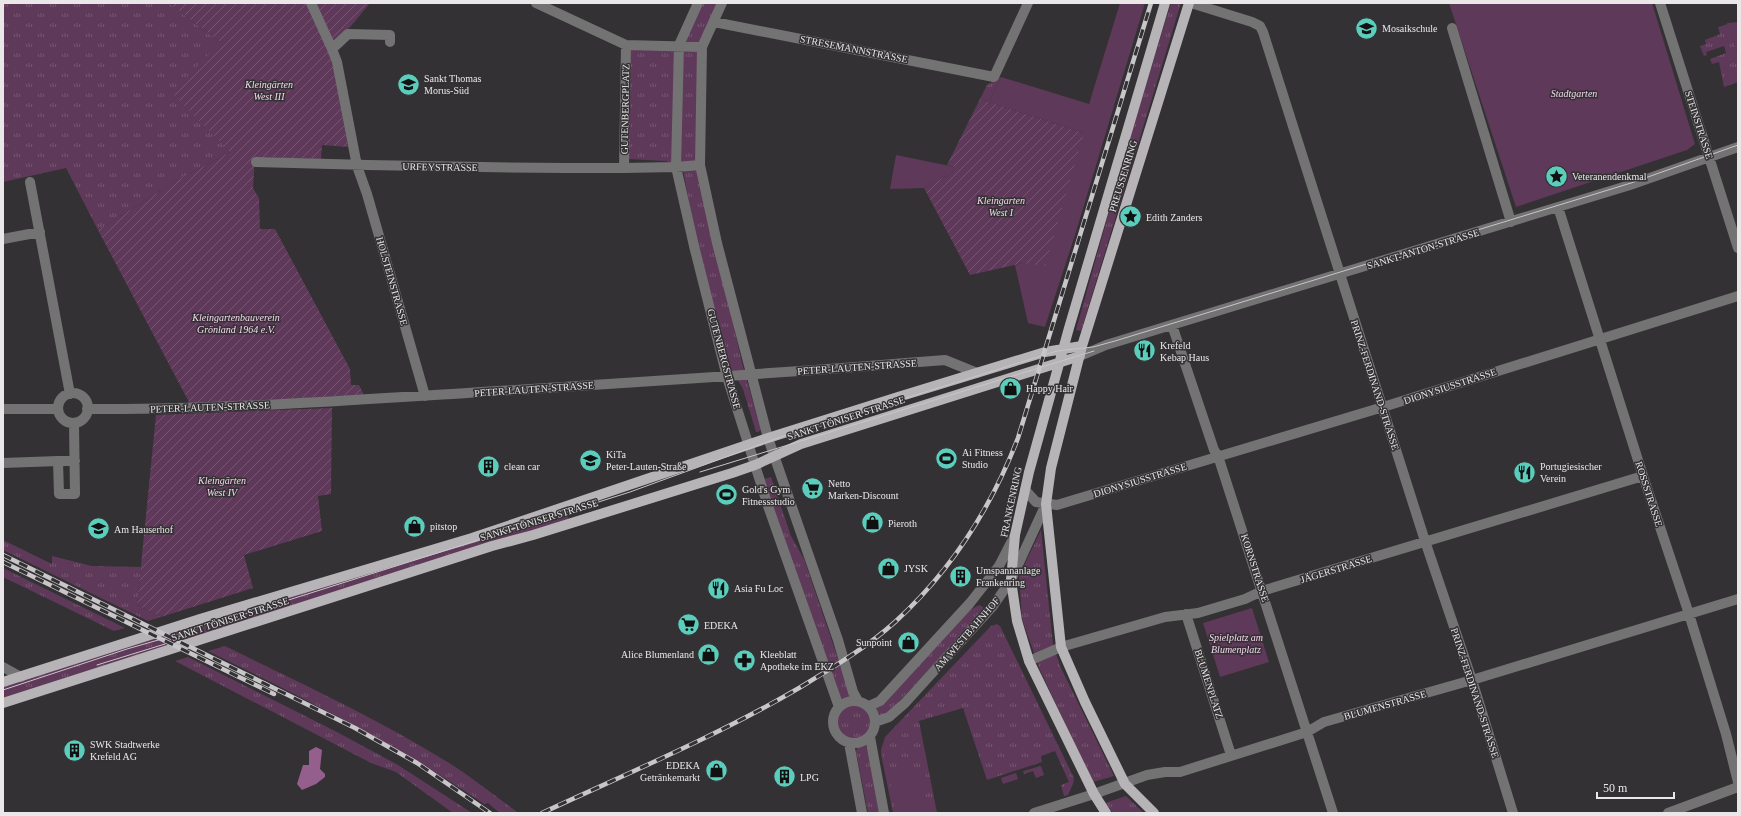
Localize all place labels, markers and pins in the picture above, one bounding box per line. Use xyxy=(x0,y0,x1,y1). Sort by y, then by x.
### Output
school or university icon: Mosaikschule xyxy=(1354,15,1380,41)
place label: Mosaikschule xyxy=(1382,23,1438,34)
school or university icon: Sankt Thomas Morus-Süd xyxy=(396,71,422,97)
place label: Sankt Thomas Morus-Süd xyxy=(424,73,481,96)
place icon: Veteranendenkmal xyxy=(1543,163,1569,189)
place label: Veteranendenkmal xyxy=(1572,171,1647,182)
place icon: Edith Zanders xyxy=(1117,204,1143,230)
place label: Edith Zanders xyxy=(1146,212,1202,223)
restaurant icon: Krefeld Kebap Haus xyxy=(1132,338,1158,364)
place label: Krefeld Kebap Haus xyxy=(1160,340,1209,363)
shop icon: Happy Hair xyxy=(997,375,1023,401)
place label: Happy Hair xyxy=(1026,383,1074,394)
sports icon: Ai Fitness Studio xyxy=(933,445,959,471)
school or university icon: KiTa Peter-Lauten-Straße xyxy=(577,447,603,473)
place label: Ai Fitness Studio xyxy=(962,447,1003,470)
place label: KiTa Peter-Lauten-Straße xyxy=(606,449,687,472)
building icon: clean car xyxy=(476,453,502,479)
restaurant icon: Portugiesischer Verein xyxy=(1512,459,1538,485)
place label: clean car xyxy=(504,461,540,472)
place label: Portugiesischer Verein xyxy=(1540,461,1602,484)
supermarket icon: Netto Marken-Discount xyxy=(799,476,825,502)
place label: Netto Marken-Discount xyxy=(828,478,899,501)
sports icon: Gold's Gym Fitnessstudio xyxy=(713,482,739,508)
place label: Gold's Gym Fitnessstudio xyxy=(742,484,795,507)
shop icon: Pieroth xyxy=(860,510,886,536)
shop icon: pitstop xyxy=(402,513,428,539)
school or university icon: Am Hauserhof xyxy=(85,516,111,542)
place label: Pieroth xyxy=(888,518,917,529)
place label: pitstop xyxy=(430,521,457,532)
place label: Am Hauserhof xyxy=(114,524,174,535)
shop icon: JYSK xyxy=(876,555,902,581)
place label: JYSK xyxy=(904,563,929,574)
building icon: Umspannanlage Frankenring xyxy=(947,563,973,589)
place label: Umspannanlage Frankenring xyxy=(976,565,1041,588)
restaurant icon: Asia Fu Loc xyxy=(705,575,731,601)
place label: Asia Fu Loc xyxy=(734,583,784,594)
supermarket icon: EDEKA xyxy=(675,612,701,638)
place label: EDEKA xyxy=(704,620,739,631)
shop icon: Sunpoint xyxy=(895,629,921,655)
place label: Sunpoint xyxy=(856,637,892,648)
shop icon: Alice Blumenland xyxy=(696,641,722,667)
pharmacy icon: Kleeblatt Apotheke im EKZ xyxy=(731,647,757,673)
place label: Alice Blumenland xyxy=(621,649,694,660)
place label: Kleeblatt Apotheke im EKZ xyxy=(760,649,834,672)
building icon: SWK Stadtwerke Krefeld AG xyxy=(62,737,88,763)
place label: SWK Stadtwerke Krefeld AG xyxy=(90,739,160,762)
shop icon: EDEKA Getränkemarkt xyxy=(703,758,729,784)
place label: EDEKA Getränkemarkt xyxy=(640,760,701,783)
building icon: LPG xyxy=(772,764,798,790)
place label: LPG xyxy=(800,772,819,783)

